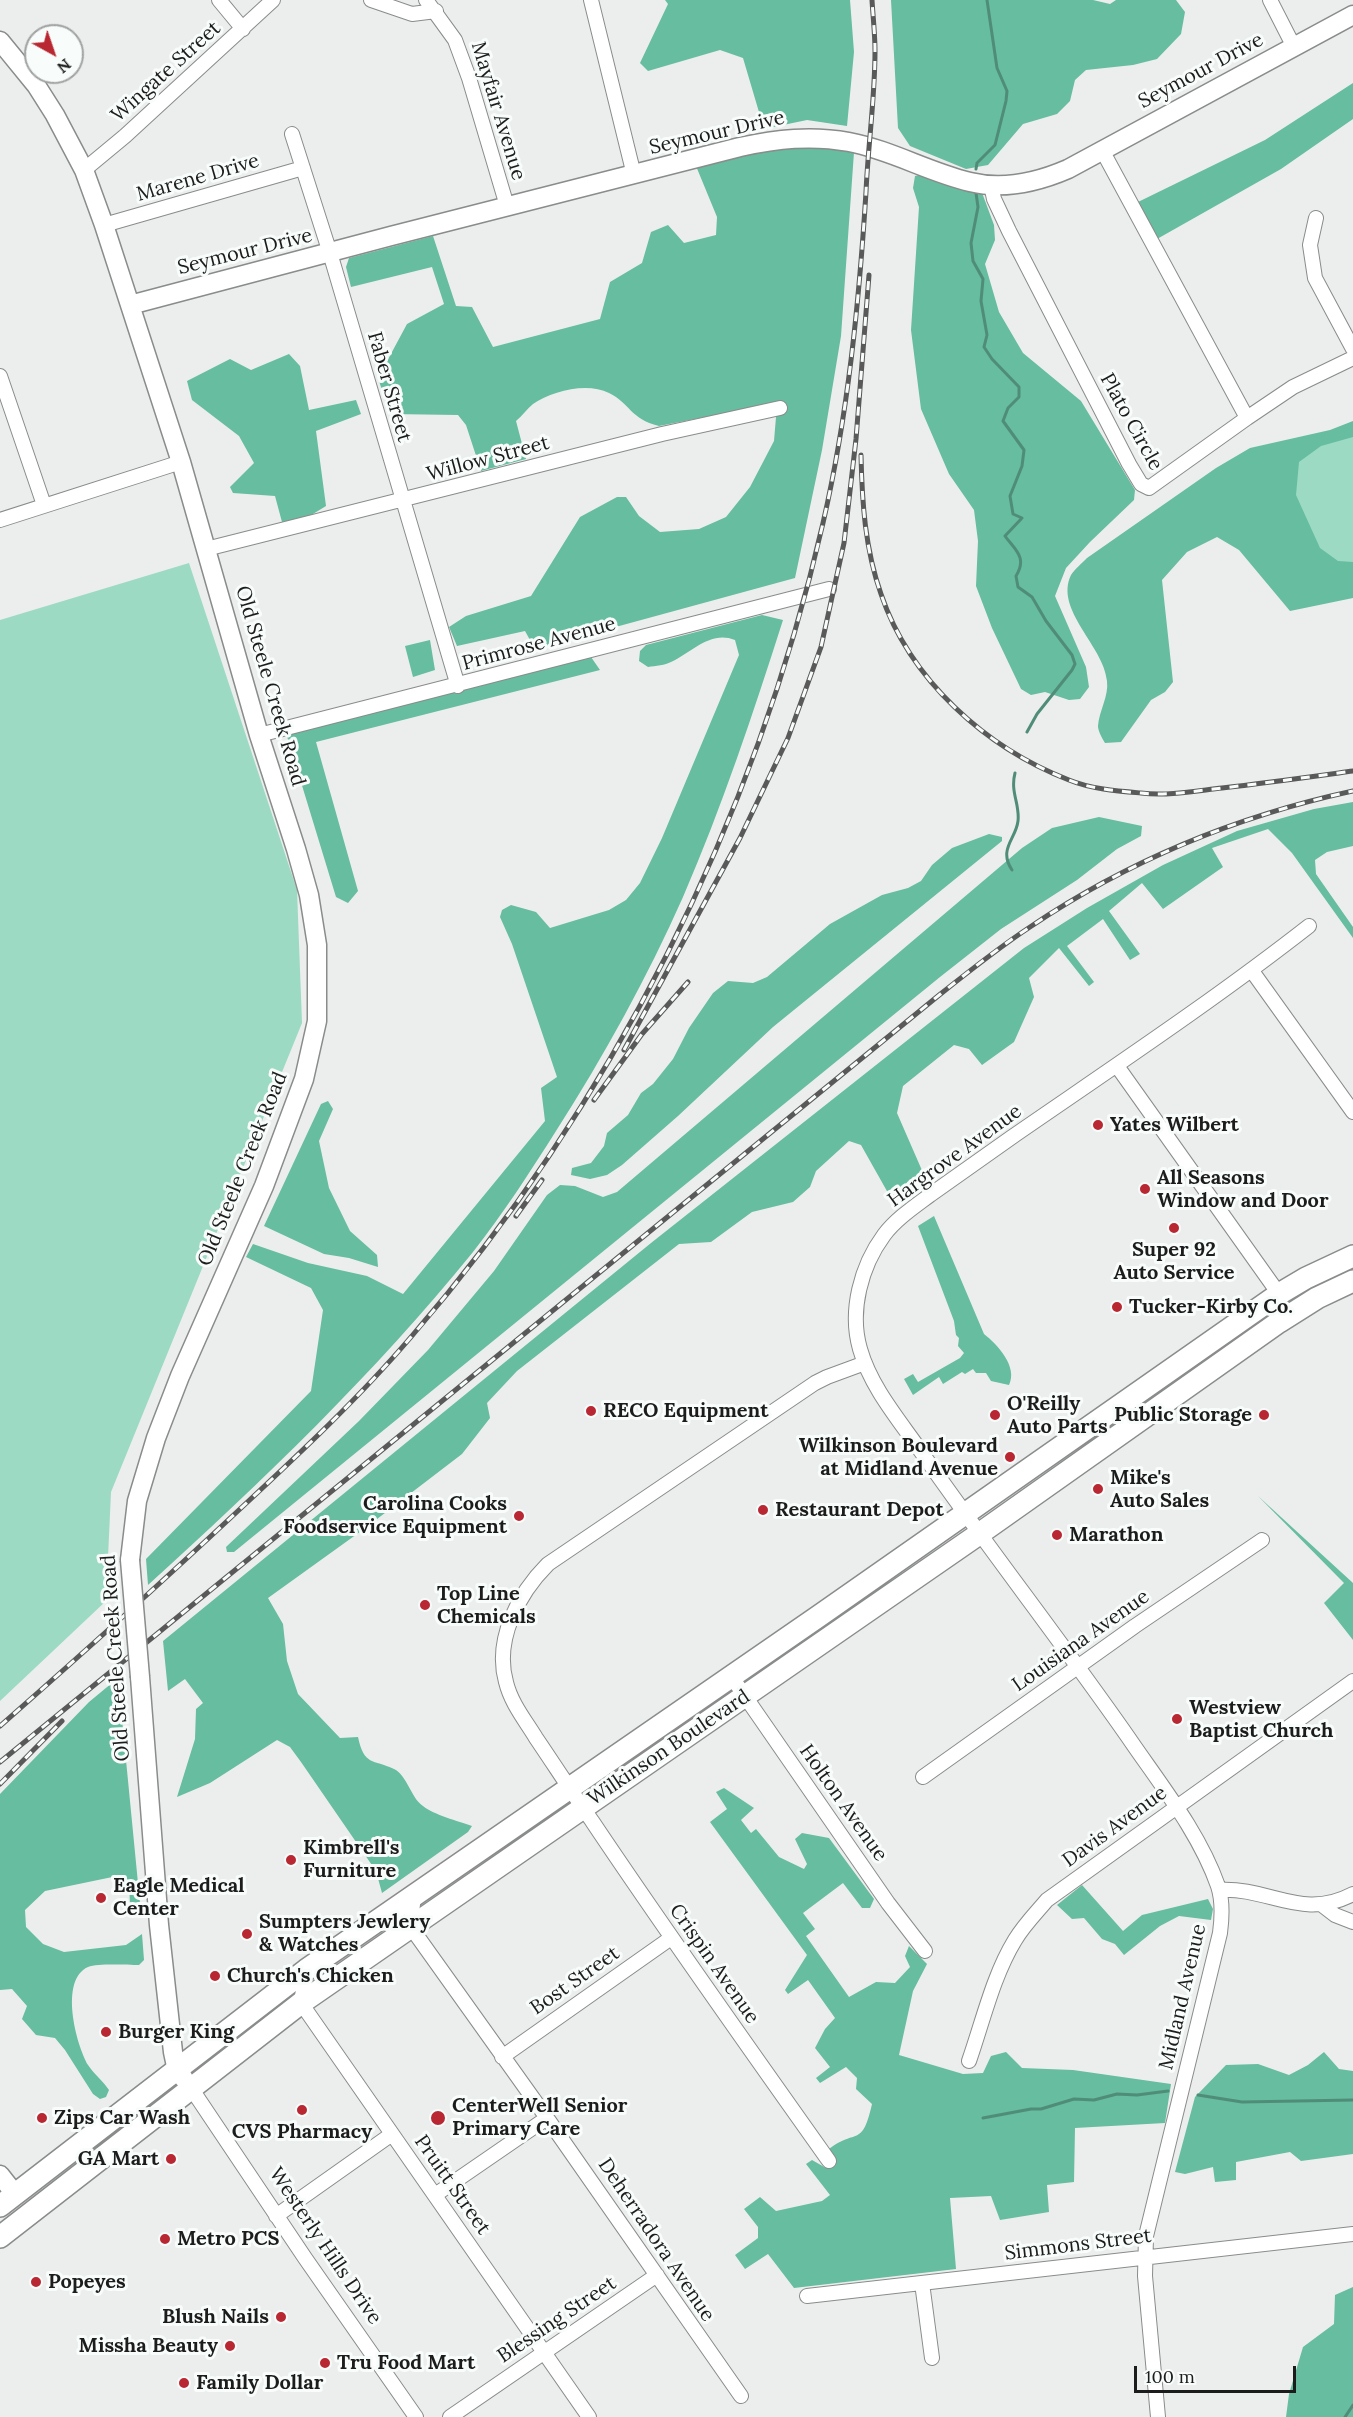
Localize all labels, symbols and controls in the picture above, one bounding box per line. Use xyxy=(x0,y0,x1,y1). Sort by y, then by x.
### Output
street label: Wingate Street xyxy=(106,17,226,127)
north arrow xyxy=(24,24,84,84)
street label: Seymour Drive xyxy=(1134,28,1268,114)
street label: Mayfair Avenue xyxy=(466,39,530,183)
text: N xyxy=(53,55,75,78)
street label: Seymour Drive xyxy=(647,106,787,160)
street label: Marene Drive xyxy=(134,149,262,207)
street label: Seymour Drive xyxy=(175,224,315,280)
street label: Faber Street xyxy=(362,329,416,445)
street label: Plato Circle xyxy=(1094,369,1168,475)
street label: Willow Street xyxy=(424,431,552,487)
street label: Old Steele Creek Road xyxy=(230,583,310,789)
street label: Primrose Avenue xyxy=(460,612,618,676)
street label: Old Steele Creek Road xyxy=(193,1068,293,1270)
street label: Hargrove Avenue xyxy=(883,1099,1027,1213)
place label: Yates Wilbert xyxy=(1110,1113,1239,1137)
marker: Yates Wilbert xyxy=(1091,1118,1105,1132)
place label: All Seasons Window and Door xyxy=(1157,1166,1329,1213)
marker: All Seasons Window and Door xyxy=(1138,1182,1152,1196)
marker: Super 92 Auto Service xyxy=(1167,1221,1181,1235)
place label: Super 92 Auto Service xyxy=(1113,1238,1235,1285)
place label: Tucker-Kirby Co. xyxy=(1129,1295,1293,1319)
marker: Tucker-Kirby Co. xyxy=(1110,1300,1124,1314)
place label: O'Reilly Auto Parts xyxy=(1007,1392,1108,1439)
place label: RECO Equipment xyxy=(603,1399,768,1423)
place label: Public Storage xyxy=(1114,1403,1252,1427)
marker: RECO Equipment xyxy=(584,1404,598,1418)
marker: O'Reilly Auto Parts xyxy=(988,1408,1002,1422)
marker: Public Storage xyxy=(1257,1408,1271,1422)
place label: Wilkinson Boulevard at Midland Avenue xyxy=(799,1434,998,1481)
marker: Wilkinson Boulevard at Midland Avenue xyxy=(1003,1450,1017,1464)
place label: Mike's Auto Sales xyxy=(1110,1466,1209,1513)
marker: Mike's Auto Sales xyxy=(1091,1482,1105,1496)
place label: Carolina Cooks Foodservice Equipment xyxy=(283,1492,507,1539)
place label: Restaurant Depot xyxy=(775,1498,944,1522)
marker: Restaurant Depot xyxy=(756,1503,770,1517)
marker: Carolina Cooks Foodservice Equipment xyxy=(512,1509,526,1523)
place label: Marathon xyxy=(1069,1523,1163,1547)
marker: Marathon xyxy=(1050,1528,1064,1542)
street label: Old Steele Creek Road xyxy=(97,1554,135,1762)
place label: Top Line Chemicals xyxy=(437,1582,536,1629)
street label: Louisiana Avenue xyxy=(1008,1585,1154,1697)
marker: Top Line Chemicals xyxy=(418,1598,432,1612)
street label: Wilkinson Boulevard xyxy=(583,1685,755,1811)
place label: Westview Baptist Church xyxy=(1189,1696,1333,1743)
marker: Westview Baptist Church xyxy=(1170,1712,1184,1726)
street label: Holton Avenue xyxy=(794,1740,892,1866)
street label: Davis Avenue xyxy=(1058,1781,1172,1873)
place label: Kimbrell's Furniture xyxy=(303,1836,400,1883)
marker: Kimbrell's Furniture xyxy=(284,1853,298,1867)
place label: Eagle Medical Center xyxy=(113,1874,245,1921)
marker: Eagle Medical Center xyxy=(94,1891,108,1905)
street label: Crispin Avenue xyxy=(664,1900,764,2028)
place label: Sumpters Jewlery & Watches xyxy=(259,1910,430,1957)
street label: Midland Avenue xyxy=(1155,1922,1211,2072)
marker: Sumpters Jewlery & Watches xyxy=(240,1927,254,1941)
street label: Bost Street xyxy=(526,1942,624,2020)
place label: Church's Chicken xyxy=(227,1964,394,1988)
marker: Church's Chicken xyxy=(208,1969,222,1983)
place label: Burger King xyxy=(118,2020,234,2044)
marker: Burger King xyxy=(99,2025,113,2039)
place label: CenterWell Senior Primary Care xyxy=(452,2094,627,2141)
marker: CVS Pharmacy xyxy=(295,2103,309,2117)
place label: Zips Car Wash xyxy=(54,2106,190,2130)
marker: CenterWell Senior Primary Care xyxy=(429,2109,447,2127)
marker: Zips Car Wash xyxy=(35,2111,49,2125)
place label: CVS Pharmacy xyxy=(232,2120,372,2144)
street label: Pruitt Street xyxy=(409,2130,495,2240)
place label: GA Mart xyxy=(78,2147,159,2171)
marker: GA Mart xyxy=(164,2152,178,2166)
street label: Deherradora Avenue xyxy=(592,2154,720,2326)
street label: Westerly Hills Drive xyxy=(264,2163,386,2329)
street label: Simmons Street xyxy=(1003,2224,1153,2266)
place label: Metro PCS xyxy=(177,2227,280,2251)
marker: Metro PCS xyxy=(158,2232,172,2246)
place label: Popeyes xyxy=(48,2270,126,2294)
street label: Blessing Street xyxy=(493,2272,621,2368)
marker: Popeyes xyxy=(29,2275,43,2289)
place label: Blush Nails xyxy=(162,2305,269,2329)
marker: Blush Nails xyxy=(274,2310,288,2324)
place label: Missha Beauty xyxy=(79,2334,218,2358)
marker: Missha Beauty xyxy=(223,2339,237,2353)
place label: Tru Food Mart xyxy=(337,2351,475,2375)
scale bar xyxy=(1137,2354,1299,2392)
marker: Tru Food Mart xyxy=(318,2356,332,2370)
text: 100 m xyxy=(1145,2365,1195,2388)
place label: Family Dollar xyxy=(196,2371,323,2395)
marker: Family Dollar xyxy=(177,2376,191,2390)

